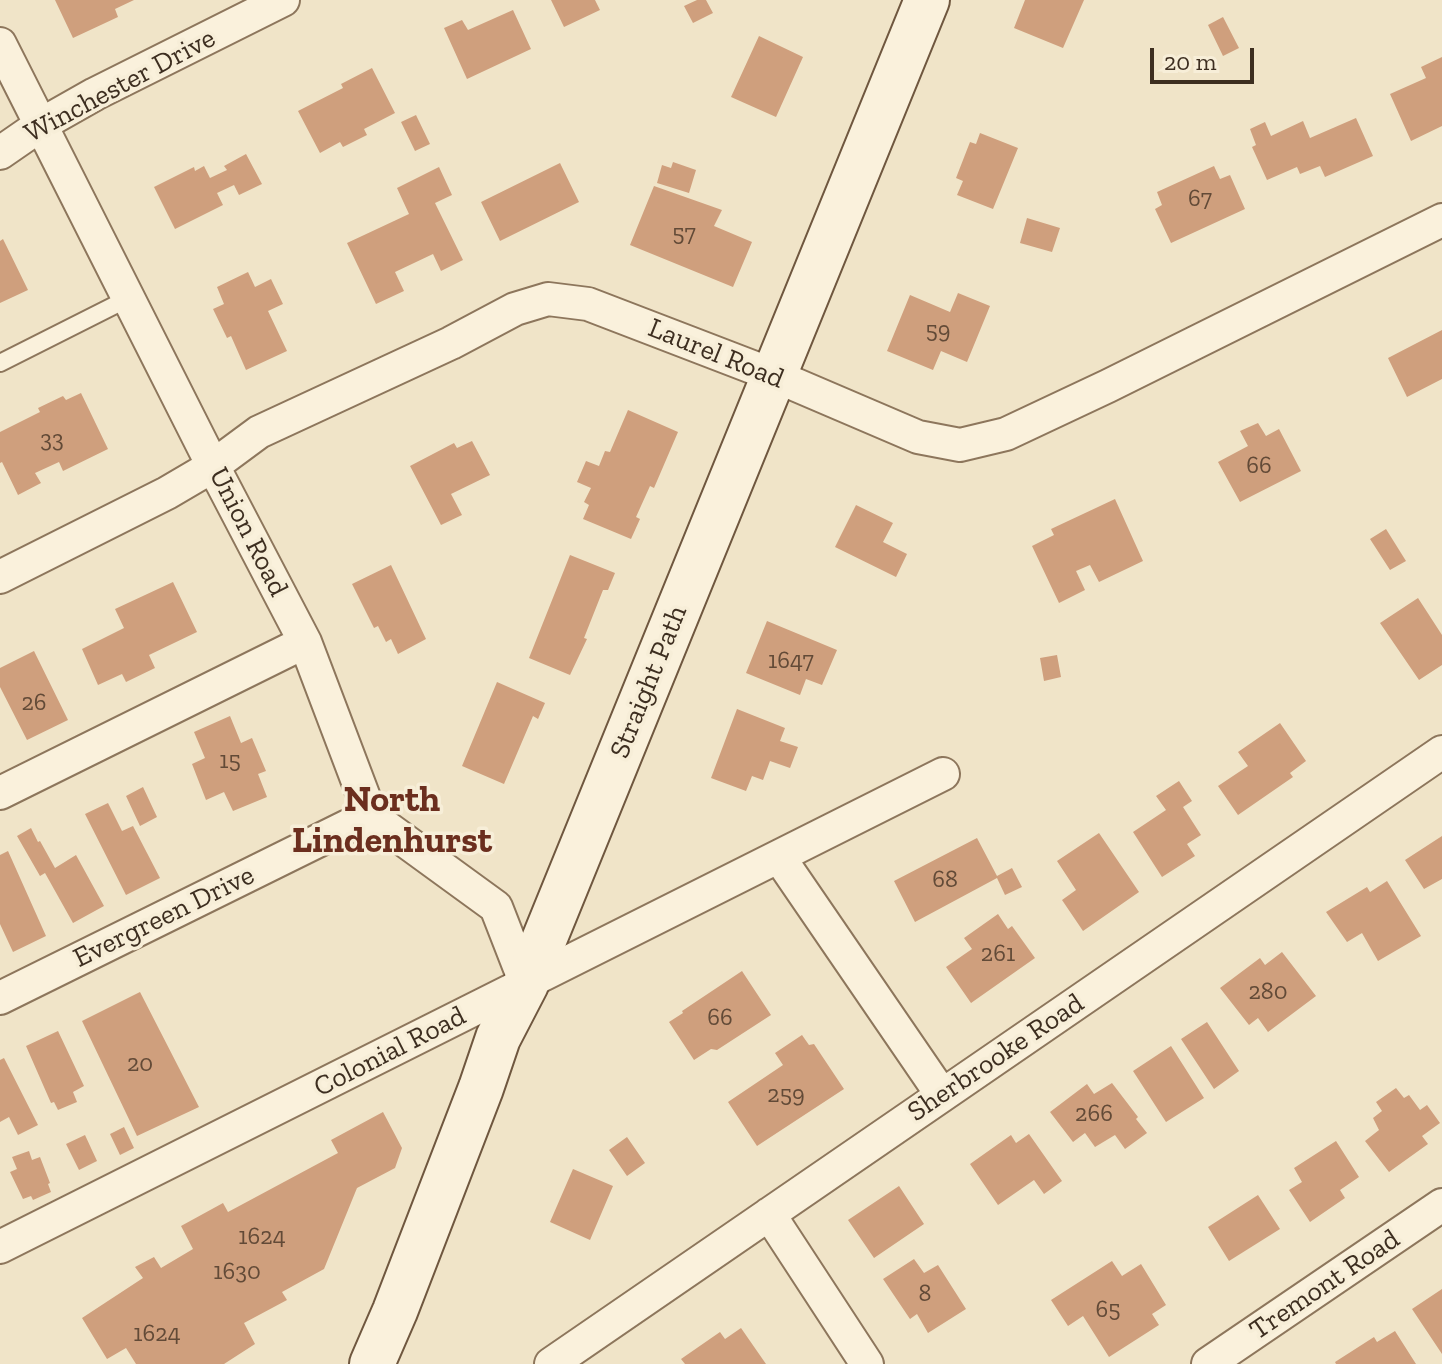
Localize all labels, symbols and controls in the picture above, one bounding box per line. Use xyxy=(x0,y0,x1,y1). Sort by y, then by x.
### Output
street label: Winchester Drive xyxy=(19,22,221,150)
scale bar xyxy=(1154,32,1258,82)
text: 20 m xyxy=(1164,47,1216,76)
house number: 67 xyxy=(1188,185,1212,213)
house number: 57 xyxy=(672,220,696,248)
street label: Laurel Road xyxy=(643,312,789,396)
house number: 59 xyxy=(925,317,951,345)
house number: 33 xyxy=(40,426,64,454)
house number: 66 xyxy=(1246,452,1272,480)
street label: Union Road xyxy=(201,462,295,602)
street label: Straight Path xyxy=(603,601,695,763)
house number: 1647 xyxy=(768,647,814,675)
house number: 26 xyxy=(21,689,47,717)
house number: 15 xyxy=(219,747,241,775)
district label: North Lindenhurst xyxy=(292,779,492,864)
street label: Evergreen Drive xyxy=(68,859,260,975)
house number: 68 xyxy=(932,866,958,894)
house number: 261 xyxy=(981,940,1015,968)
house number: 280 xyxy=(1248,978,1288,1006)
street label: Sherbrooke Road xyxy=(902,987,1090,1129)
street label: Colonial Road xyxy=(309,999,471,1105)
house number: 66 xyxy=(707,1004,733,1032)
house number: 20 xyxy=(127,1050,153,1078)
house number: 259 xyxy=(767,1081,805,1109)
house number: 266 xyxy=(1075,1100,1113,1128)
house number: 1624 xyxy=(238,1223,286,1251)
street label: Tremont Road xyxy=(1244,1223,1406,1347)
house number: 1630 xyxy=(213,1258,261,1286)
house number: 8 xyxy=(919,1280,931,1308)
house number: 65 xyxy=(1095,1296,1121,1324)
house number: 1624 xyxy=(133,1320,181,1348)

